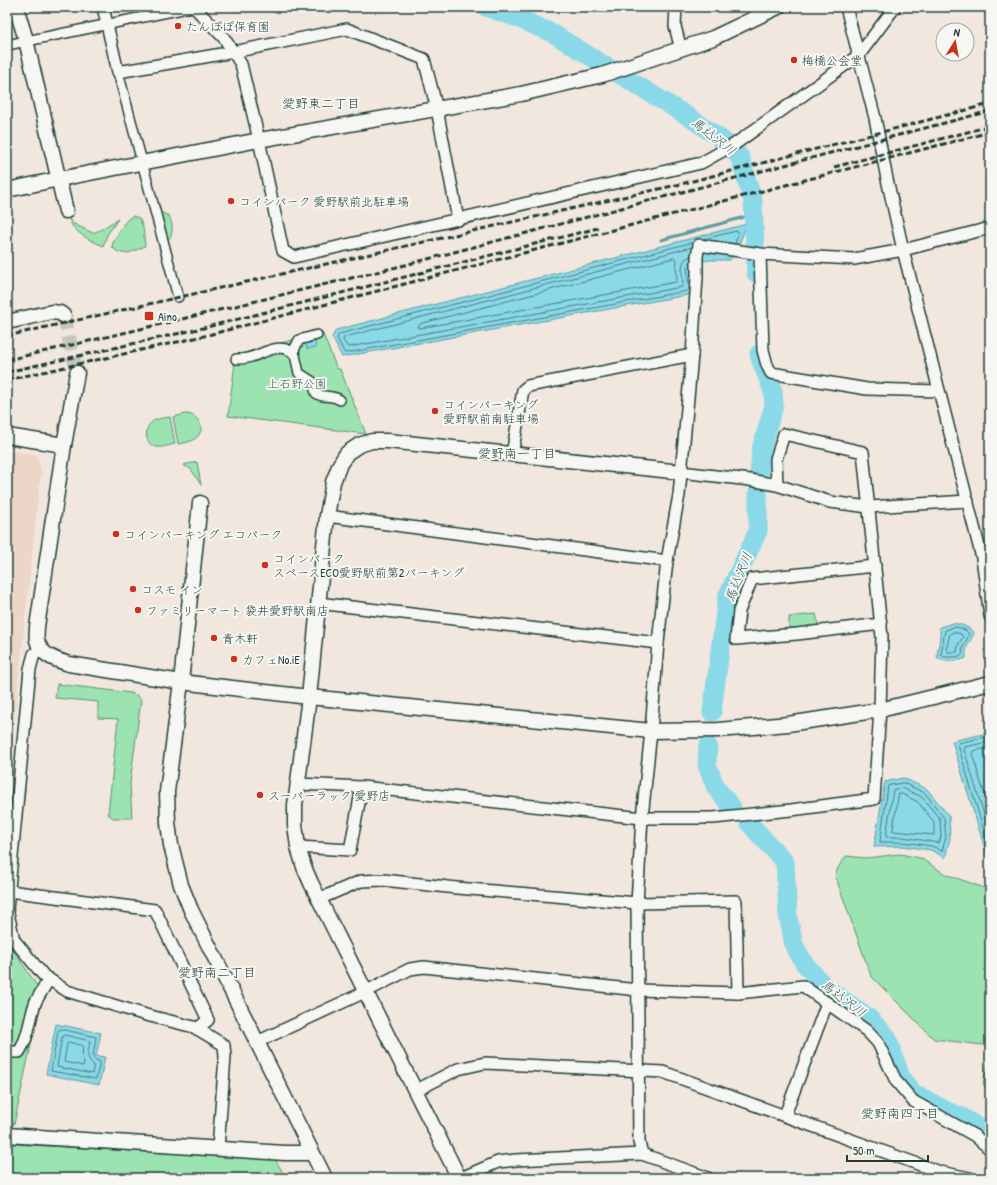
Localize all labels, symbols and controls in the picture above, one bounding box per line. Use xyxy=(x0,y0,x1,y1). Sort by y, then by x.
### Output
place label: たんぽぽ保育園 xyxy=(186,18,270,35)
marker: たんぽぽ保育園 xyxy=(173,21,183,31)
north arrow xyxy=(935,22,975,62)
text: N xyxy=(953,25,961,40)
place label: 梅橋公会堂 xyxy=(802,52,862,69)
marker: 梅橋公会堂 xyxy=(789,55,799,65)
district label: 愛野東二丁目 xyxy=(282,94,360,112)
water label: 馬込沢川 xyxy=(688,113,740,159)
place label: コインパーク 愛野駅前北駐車場 xyxy=(239,193,409,210)
marker: コインパーク 愛野駅前北駐車場 xyxy=(226,196,236,206)
place label: Aino xyxy=(158,308,177,325)
marker: Aino xyxy=(143,310,155,322)
park label: 上石野公園 xyxy=(267,375,327,392)
place label: コインパーキング 愛野駅前南駐車場 xyxy=(443,396,539,427)
marker: コインパーキング 愛野駅前南駐車場 xyxy=(430,406,440,416)
district label: 愛野南一丁目 xyxy=(478,444,556,462)
place label: コインパーキング エコパーク xyxy=(124,526,282,543)
marker: コインパーキング エコパーク xyxy=(111,529,121,539)
place label: コインパーク スペースECO愛野駅前第2パーキング xyxy=(273,550,464,581)
water label: 馬込沢川 xyxy=(720,550,756,604)
marker: コインパーク スペースECO愛野駅前第2パーキング xyxy=(260,560,270,570)
place label: コスモ イン xyxy=(141,581,203,598)
marker: コスモ イン xyxy=(128,584,138,594)
place label: ファミリーマート 袋井愛野駅南店 xyxy=(146,602,329,619)
marker: ファミリーマート 袋井愛野駅南店 xyxy=(133,605,143,615)
place label: 青木軒 xyxy=(222,630,258,647)
marker: 青木軒 xyxy=(209,633,219,643)
place label: カフェNo.iE xyxy=(242,651,300,668)
marker: カフェNo.iE xyxy=(229,654,239,664)
place label: スーパーラック 愛野店 xyxy=(268,787,390,804)
marker: スーパーラック 愛野店 xyxy=(255,790,265,800)
district label: 愛野南二丁目 xyxy=(178,963,256,981)
water label: 馬込沢川 xyxy=(818,975,870,1021)
district label: 愛野南四丁目 xyxy=(861,1104,939,1122)
scale bar xyxy=(847,1137,928,1163)
text: 50 m xyxy=(853,1142,874,1159)

